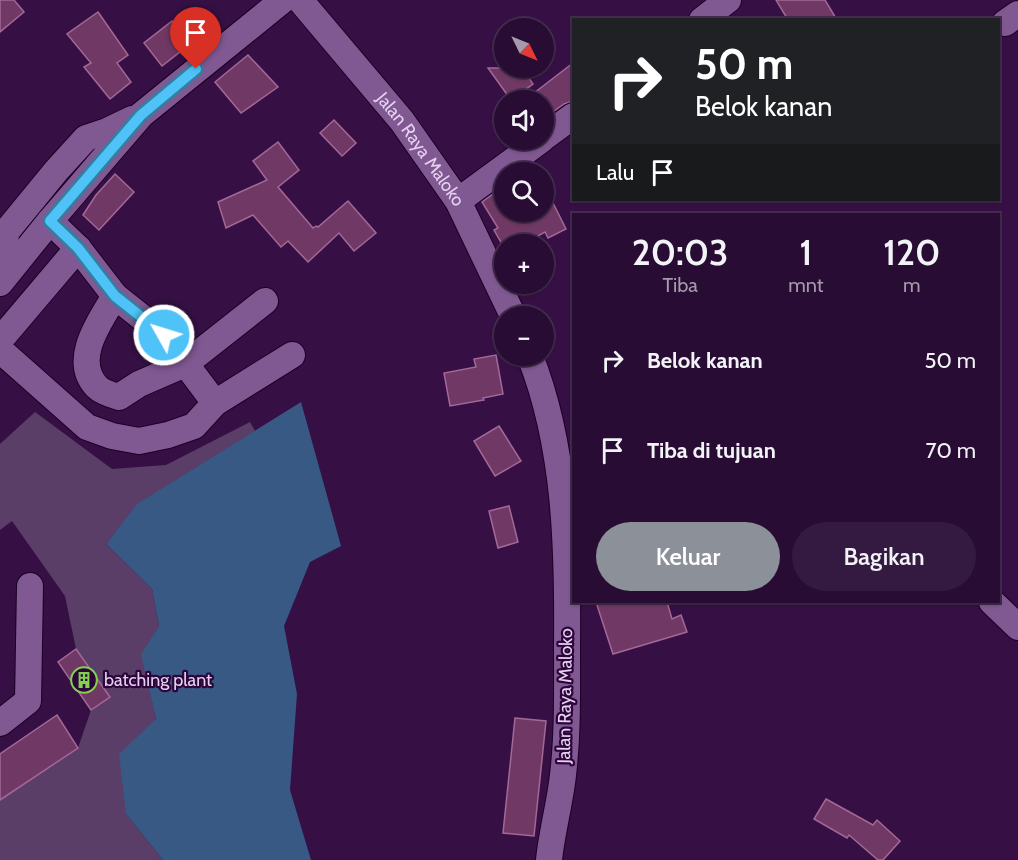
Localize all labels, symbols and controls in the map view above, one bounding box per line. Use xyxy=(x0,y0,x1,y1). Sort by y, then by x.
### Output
pin xyxy=(170,7,221,69)
icon: arrive xyxy=(179,16,212,49)
north arrow xyxy=(494,18,554,78)
map controls xyxy=(494,18,554,366)
text: 50 m xyxy=(695,38,793,90)
icon: right xyxy=(596,42,674,120)
street label: Jalan Raya Maloko xyxy=(371,87,469,211)
button: sound xyxy=(494,90,554,150)
text: Belok kanan xyxy=(695,90,832,123)
icon: arrive xyxy=(646,156,679,189)
text: Lalu xyxy=(596,159,634,186)
button: search xyxy=(494,162,554,222)
text: 20:03 xyxy=(632,230,729,274)
text: 1 xyxy=(800,230,812,274)
text: 120 xyxy=(883,230,940,274)
button: + xyxy=(494,234,554,294)
text: Tiba xyxy=(662,273,698,297)
text: mnt xyxy=(788,273,824,297)
text: m xyxy=(903,273,921,297)
position arrow xyxy=(132,303,196,367)
button: − xyxy=(494,306,554,366)
icon: right xyxy=(596,344,629,377)
text: Belok kanan xyxy=(647,347,763,374)
text: 50 m xyxy=(924,347,976,374)
icon: arrive xyxy=(596,434,629,467)
text: Tiba di tujuan xyxy=(647,437,776,464)
text: 70 m xyxy=(926,437,976,464)
button: Keluar xyxy=(596,522,780,591)
button: Bagikan xyxy=(792,522,976,591)
street label: Jalan Raya Maloko xyxy=(553,628,577,765)
building icon: batching plant xyxy=(69,665,99,695)
place label: batching plant xyxy=(104,669,212,691)

